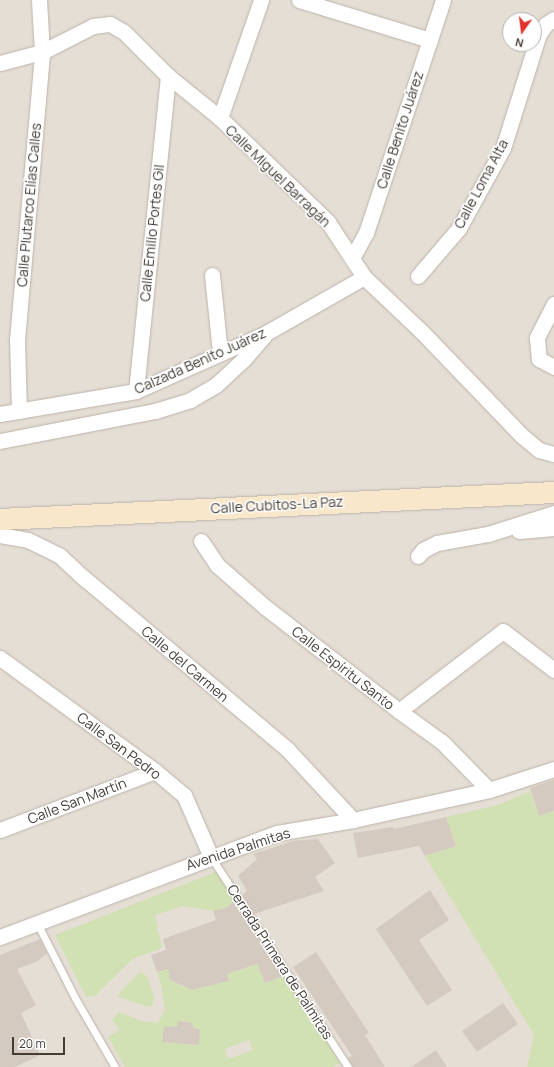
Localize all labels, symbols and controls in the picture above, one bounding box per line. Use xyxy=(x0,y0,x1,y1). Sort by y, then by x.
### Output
north arrow xyxy=(502,12,542,52)
text: N xyxy=(514,35,525,51)
street label: Calle Benito Juárez xyxy=(373,69,427,191)
street label: Calle Miguel Barragán xyxy=(222,121,334,231)
street label: Calle Plutarco Elías Calles xyxy=(13,122,45,288)
street label: Calle Loma Alta xyxy=(450,136,512,232)
street label: Calle Emilio Portes Gil xyxy=(136,164,168,302)
street label: Calzada Benito Juárez xyxy=(132,324,268,398)
street label: Calle Cubitos-La Paz xyxy=(210,493,344,517)
street label: Calle del Carmen xyxy=(138,623,232,705)
street label: Calle Espíritu Santo xyxy=(288,623,398,713)
street label: Calle San Pedro xyxy=(74,709,164,783)
street label: Calle San Martín xyxy=(25,774,129,828)
street label: Avenida Palmitas xyxy=(184,824,292,874)
street label: Cerrada Primera de Palmitas xyxy=(224,881,336,1043)
scale bar xyxy=(14,1029,67,1055)
text: 20 m xyxy=(19,1035,46,1052)

